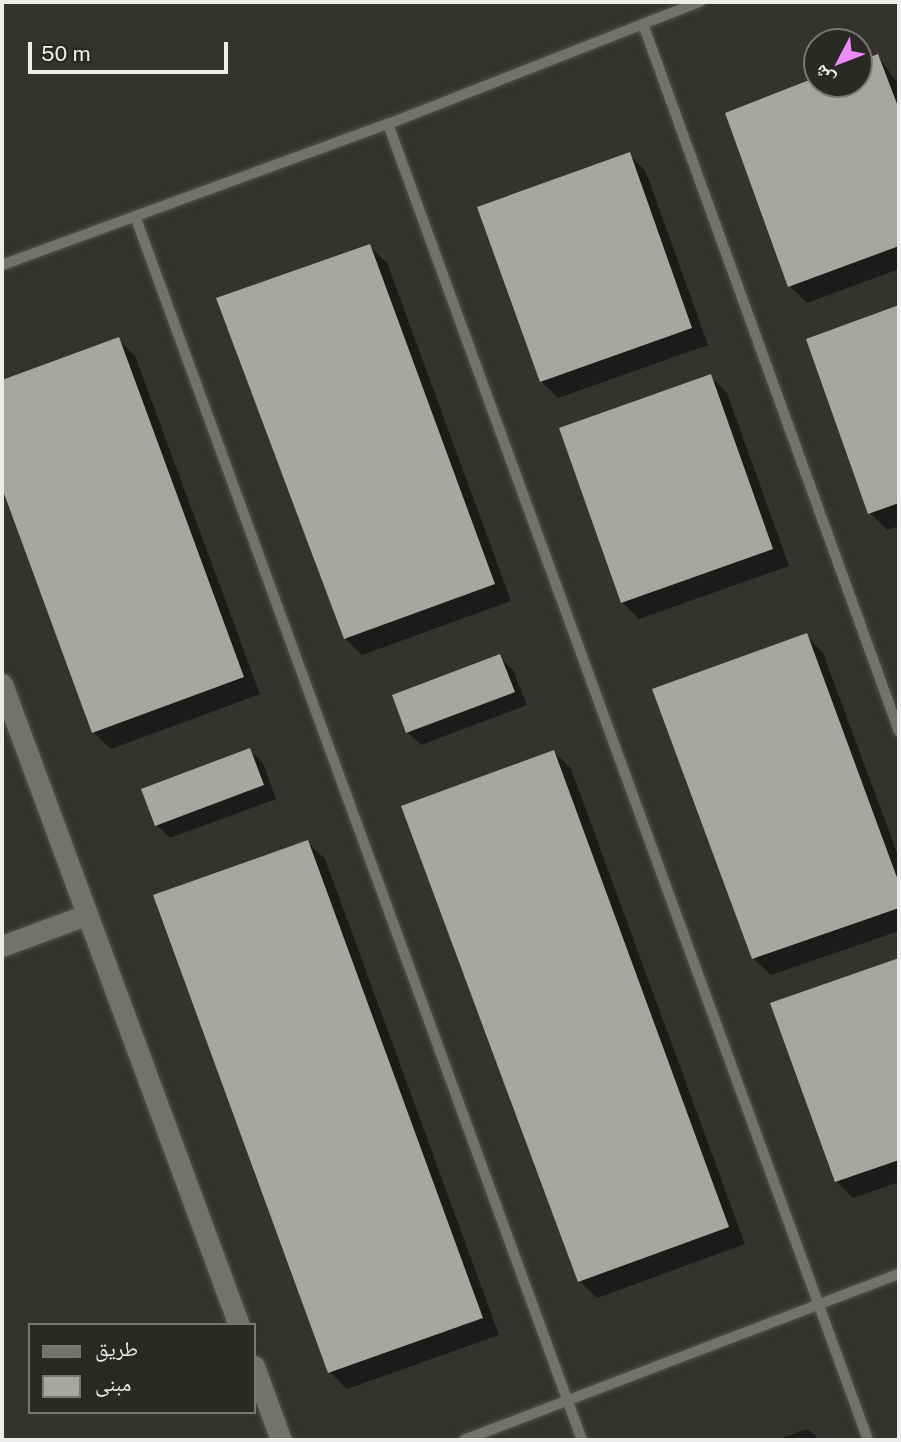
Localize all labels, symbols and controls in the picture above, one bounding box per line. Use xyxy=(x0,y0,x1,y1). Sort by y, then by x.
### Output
scale bar xyxy=(32,28,231,72)
north arrow xyxy=(803,28,873,98)
text: 50 m xyxy=(41,41,91,66)
text: ش xyxy=(809,61,839,91)
legend xyxy=(28,1323,256,1414)
text: طريق xyxy=(95,1336,138,1361)
text: مبنى xyxy=(95,1371,131,1396)

